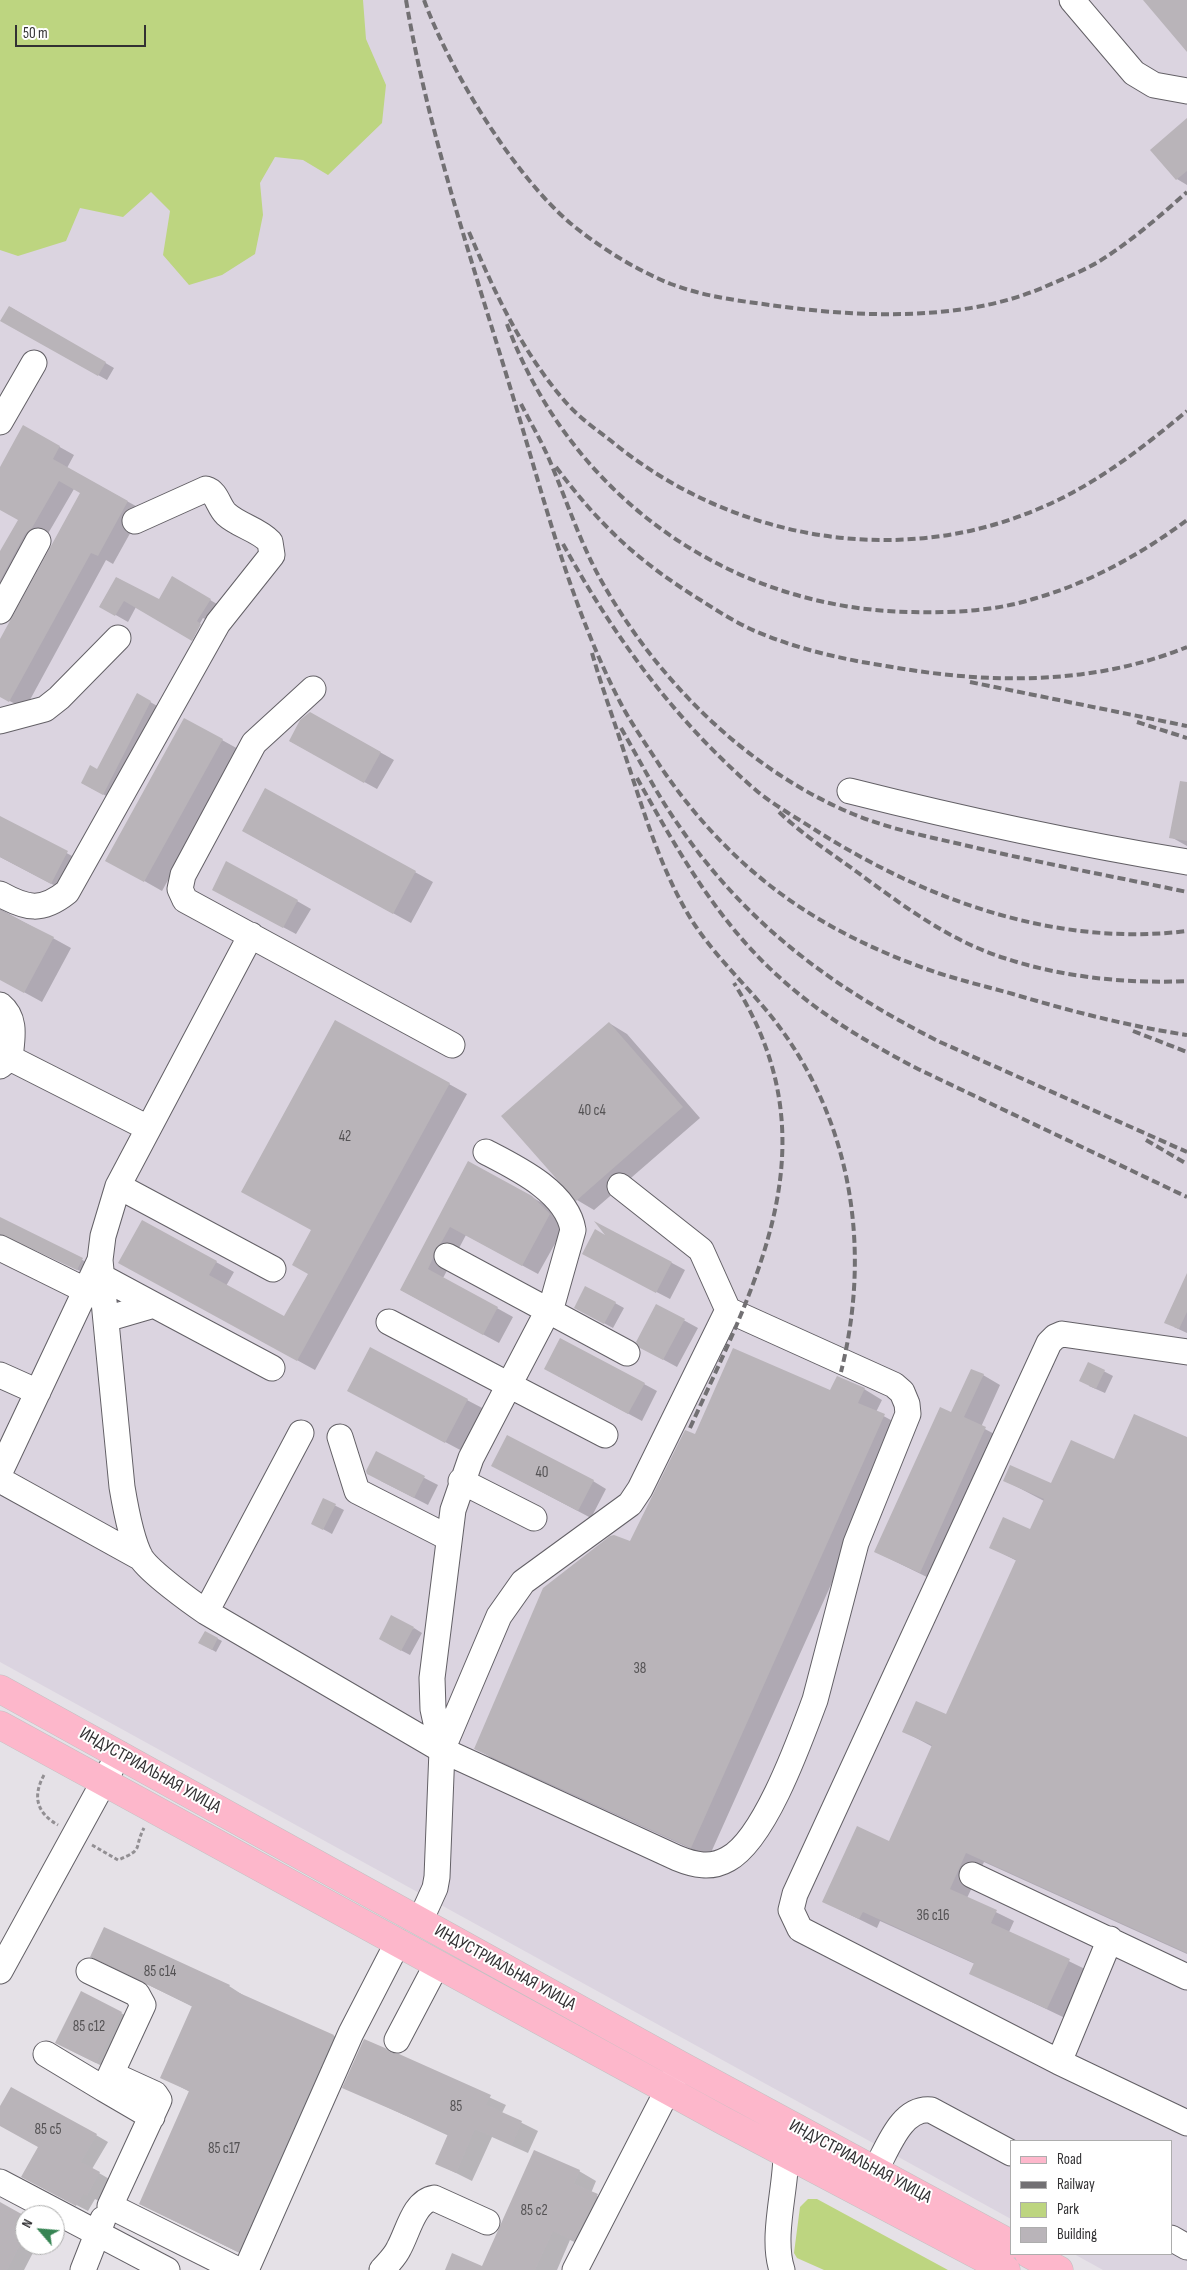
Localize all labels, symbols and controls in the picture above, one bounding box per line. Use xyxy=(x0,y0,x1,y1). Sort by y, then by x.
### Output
scale bar xyxy=(18,15,149,47)
text: 50 m xyxy=(23,24,48,43)
house number: 40 с4 xyxy=(578,1102,606,1120)
house number: 42 xyxy=(339,1128,351,1146)
house number: 40 xyxy=(536,1464,548,1482)
house number: 38 xyxy=(634,1660,646,1678)
street label: ИНДУСТРИАЛЬНАЯ УЛИЦА xyxy=(76,1723,224,1819)
house number: 36 с16 xyxy=(916,1907,950,1925)
street label: ИНДУСТРИАЛЬНАЯ УЛИЦА xyxy=(431,1920,579,2016)
house number: 85 с14 xyxy=(144,1963,176,1981)
house number: 85 с12 xyxy=(73,2018,105,2036)
house number: 85 xyxy=(450,2098,462,2116)
street label: ИНДУСТРИАЛЬНАЯ УЛИЦА xyxy=(785,2115,935,2209)
house number: 85 с5 xyxy=(35,2121,61,2139)
house number: 85 с17 xyxy=(208,2140,240,2158)
legend xyxy=(1010,2140,1172,2255)
text: Road xyxy=(1057,2150,1082,2169)
text: Railway xyxy=(1057,2175,1095,2194)
text: Park xyxy=(1057,2200,1079,2219)
house number: 85 с2 xyxy=(520,2202,548,2220)
north arrow xyxy=(15,2205,65,2255)
text: N xyxy=(18,2216,36,2231)
text: Building xyxy=(1057,2225,1097,2244)

